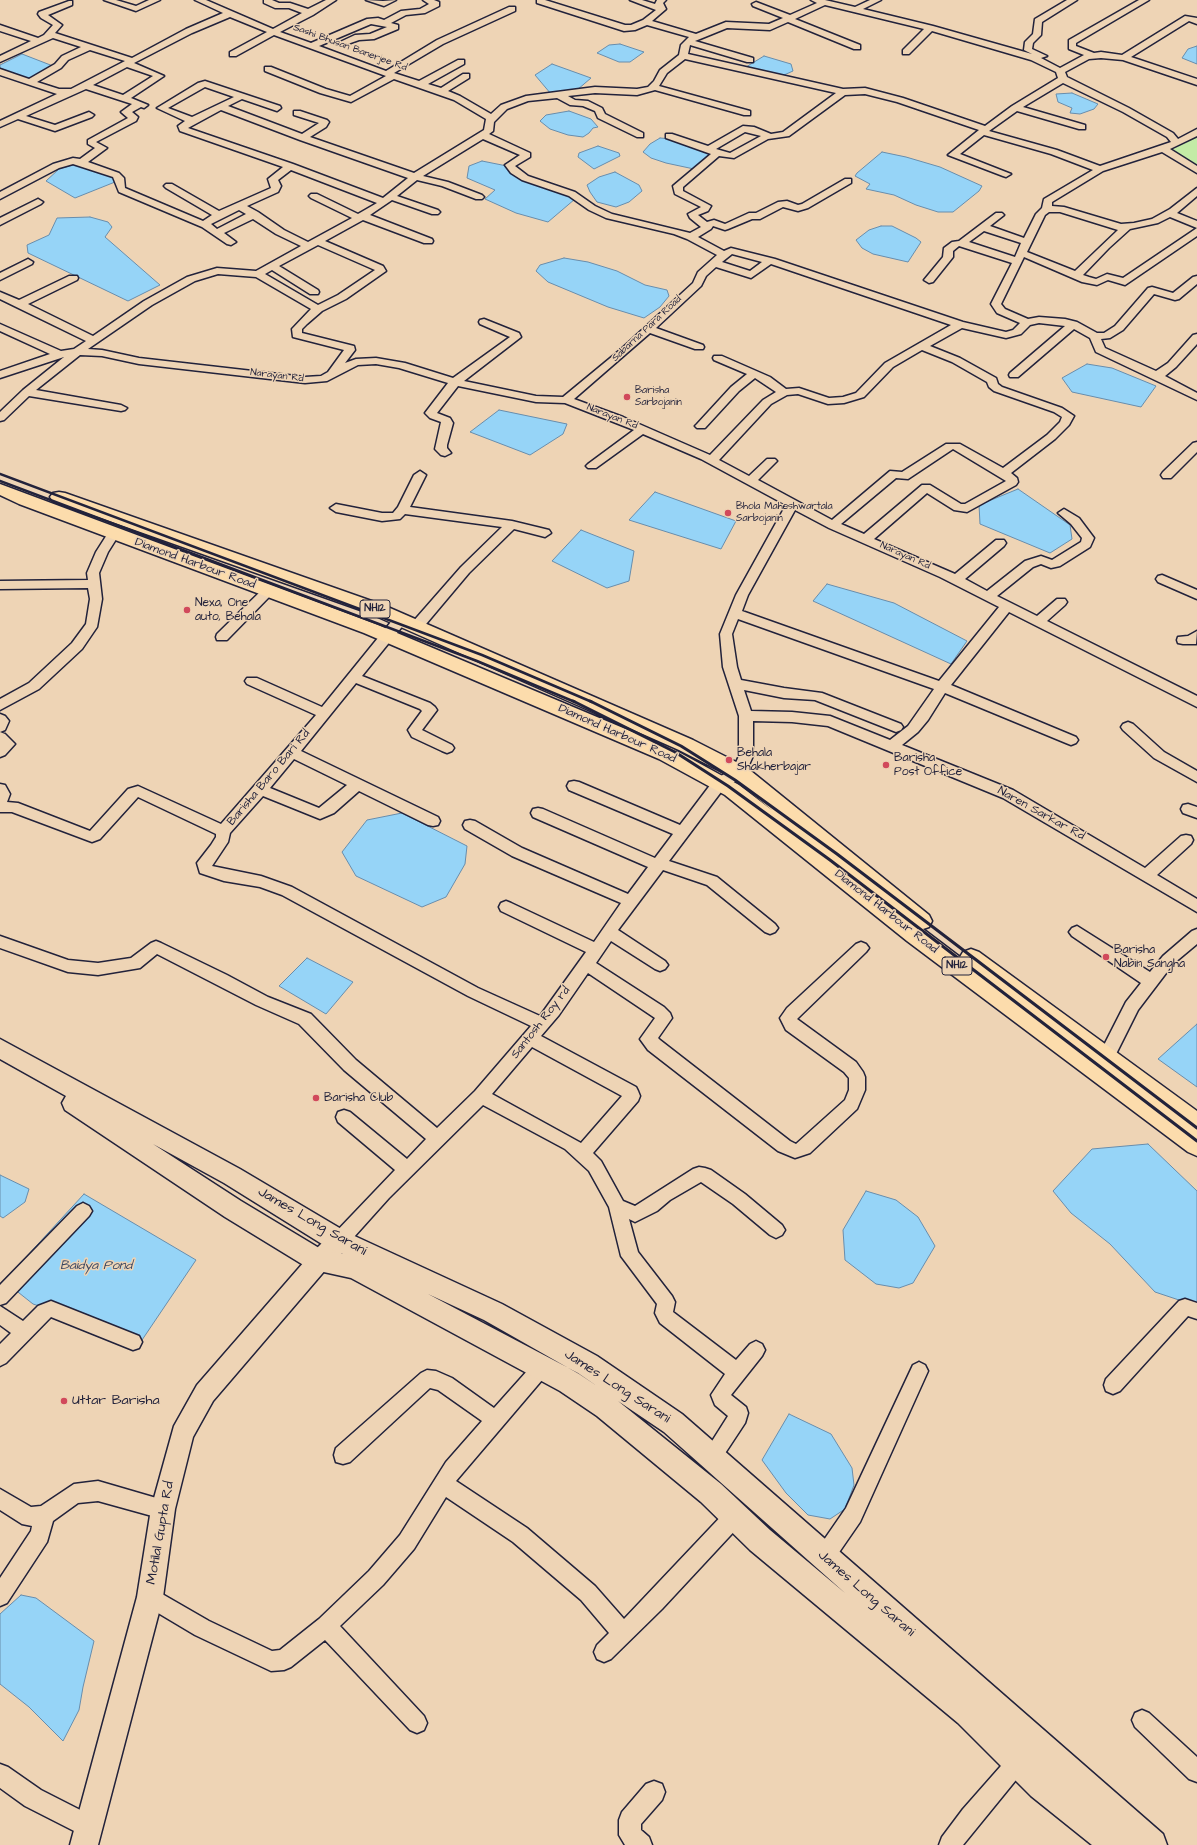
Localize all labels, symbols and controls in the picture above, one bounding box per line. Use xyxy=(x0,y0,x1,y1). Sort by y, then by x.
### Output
street label: Sashi Bhusan Banerjee Rd xyxy=(291,22,409,74)
street label: Sabarna Para Road xyxy=(610,294,684,364)
street label: Narayan Rd xyxy=(250,367,304,385)
place label: Barisha Sarbojanin xyxy=(635,385,682,408)
marker: Barisha Sarbojanin xyxy=(622,392,632,402)
street label: Narayan Rd xyxy=(585,402,639,432)
place label: Bhola Maheshwartala Sarbojanin xyxy=(736,501,833,524)
marker: Bhola Maheshwartala Sarbojanin xyxy=(723,508,733,518)
street label: Diamond Harbour Road xyxy=(133,535,257,593)
street label: Narayan Rd xyxy=(878,540,932,572)
place label: Nexa, One auto, Behala xyxy=(195,596,261,624)
road number: NH12 xyxy=(360,600,390,618)
marker: Nexa, One auto, Behala xyxy=(182,605,192,615)
street label: Diamond Harbour Road xyxy=(556,702,678,766)
street label: Barisha Baro Bari Rd xyxy=(224,727,314,829)
place label: Behala Shakherbajar xyxy=(737,746,811,774)
place label: Barisha Post Office xyxy=(894,751,962,779)
marker: Behala Shakherbajar xyxy=(724,755,734,765)
marker: Barisha Post Office xyxy=(881,760,891,770)
street label: Naren Sarkar Rd xyxy=(995,784,1087,844)
street label: Diamond Harbour Road xyxy=(831,867,941,957)
place label: Barisha Nabin Sangha xyxy=(1114,943,1185,971)
marker: Barisha Nabin Sangha xyxy=(1101,952,1111,962)
road number: NH12 xyxy=(942,957,972,975)
street label: Santosh Roy rd xyxy=(508,984,574,1062)
place label: Barisha Club xyxy=(324,1091,393,1105)
marker: Barisha Club xyxy=(311,1093,321,1103)
street label: James Long Sarani xyxy=(254,1184,370,1260)
water label: Baidya Pond xyxy=(60,1258,132,1274)
street label: James Long Sarani xyxy=(561,1346,673,1428)
place label: Uttar Barisha xyxy=(72,1393,160,1409)
marker: Uttar Barisha xyxy=(59,1396,69,1406)
street label: Motilal Gupta Rd xyxy=(144,1480,178,1586)
street label: James Long Sarani xyxy=(814,1547,918,1641)

